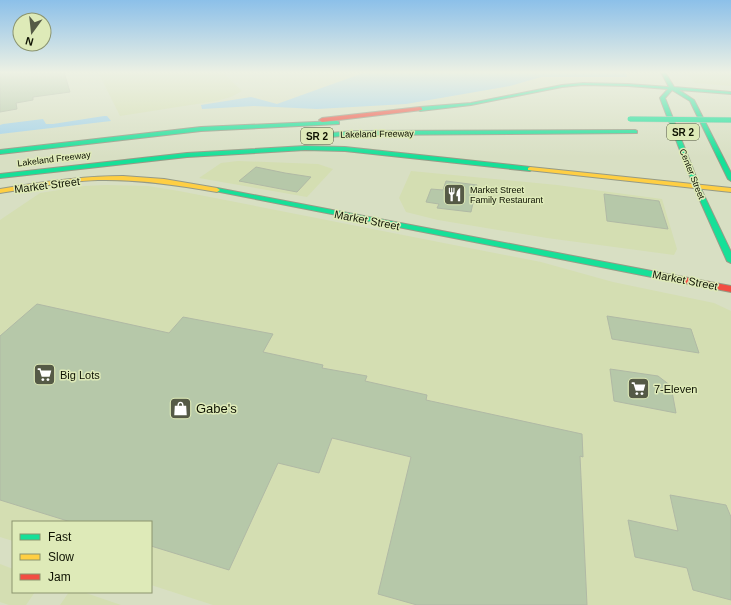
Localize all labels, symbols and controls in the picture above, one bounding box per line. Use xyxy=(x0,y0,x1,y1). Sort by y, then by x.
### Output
north arrow xyxy=(12,12,52,52)
text: N xyxy=(24,35,35,48)
road number: SR 2 xyxy=(667,124,699,140)
road number: SR 2 xyxy=(301,128,333,144)
street label: Lakeland Freeway xyxy=(340,128,414,140)
street label: Center Street xyxy=(677,147,707,201)
street label: Lakeland Freeway xyxy=(17,149,92,168)
street label: Market Street xyxy=(13,175,81,195)
restaurant icon: Market Street Family Restaurant xyxy=(441,182,467,208)
place label: Market Street Family Restaurant xyxy=(470,185,544,205)
street label: Market Street xyxy=(333,208,401,232)
street label: Market Street xyxy=(651,268,719,292)
supermarket icon: Big Lots xyxy=(31,362,57,388)
place label: Big Lots xyxy=(60,369,100,381)
supermarket icon: 7-Eleven xyxy=(626,376,652,402)
place label: 7-Eleven xyxy=(654,383,697,395)
shop icon: Gabe's xyxy=(167,395,193,421)
place label: Gabe's xyxy=(196,401,237,416)
legend xyxy=(12,521,152,593)
text: Fast xyxy=(48,530,72,544)
text: Slow xyxy=(48,550,74,564)
text: Jam xyxy=(48,570,71,584)

